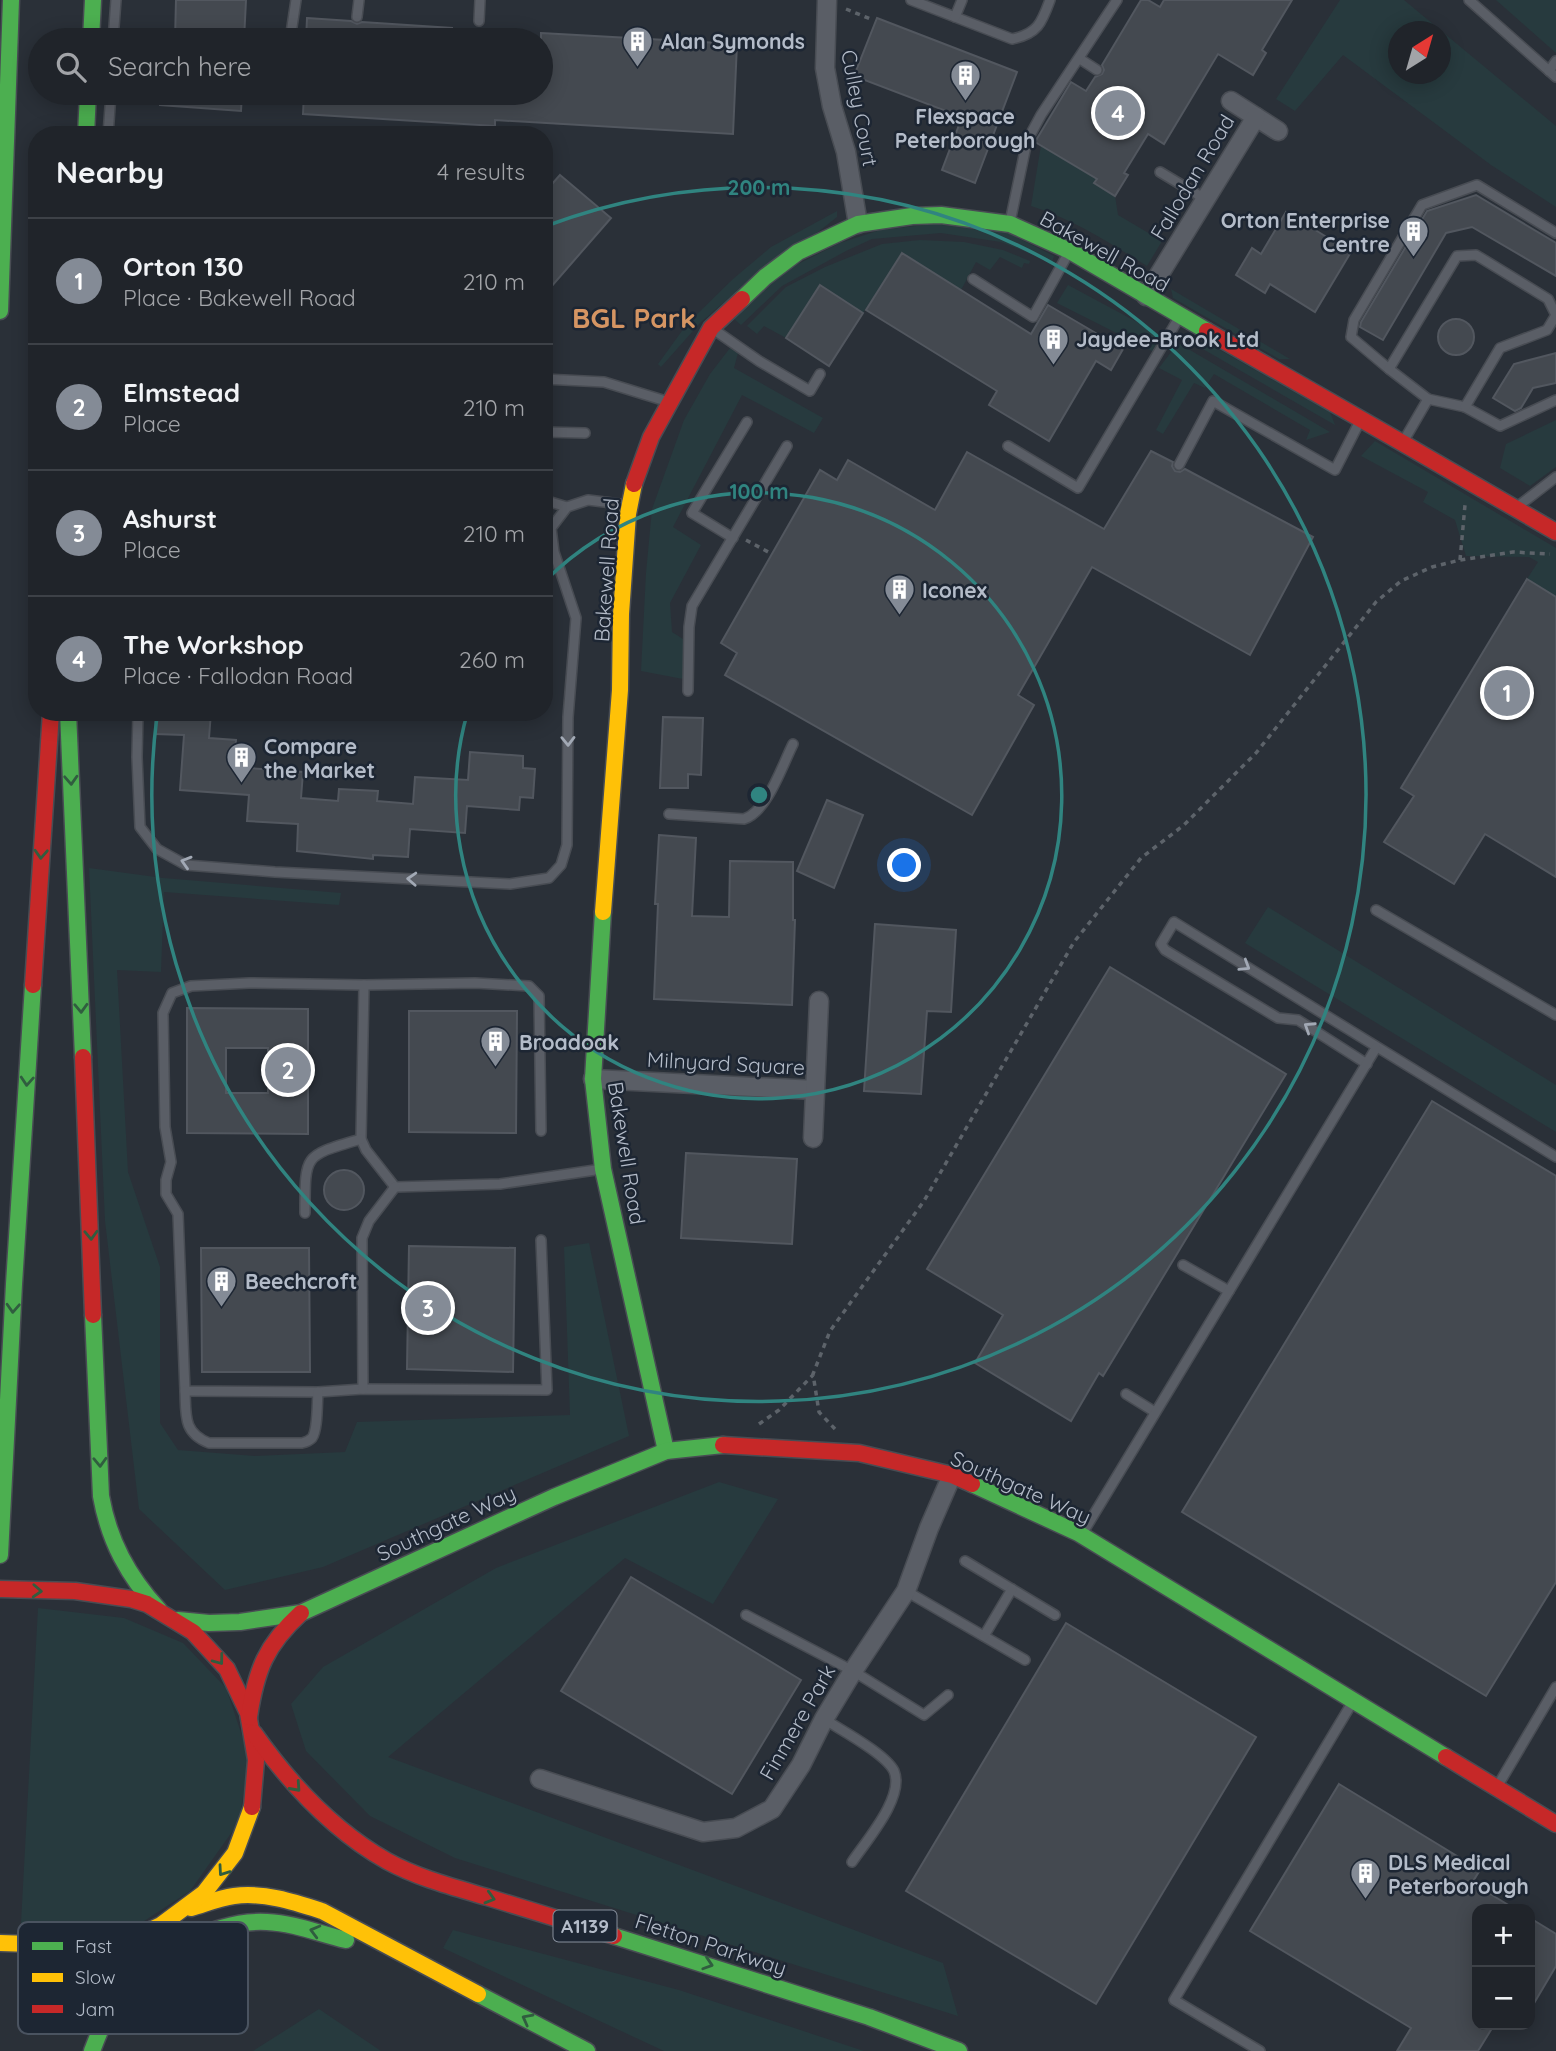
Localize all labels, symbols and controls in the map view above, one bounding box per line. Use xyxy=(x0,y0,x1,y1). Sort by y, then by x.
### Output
north arrow xyxy=(1388,21,1451,84)
building icon: Alan Symonds xyxy=(621,24,655,68)
search box xyxy=(28,28,553,105)
place label: Alan Symonds xyxy=(661,28,805,54)
icon: search xyxy=(52,48,90,86)
street label: Culley Court xyxy=(836,48,884,168)
text: Search here xyxy=(108,50,252,83)
building icon: Flexspace Peterborough xyxy=(948,59,982,103)
pin: 4 xyxy=(1095,87,1141,139)
place label: Flexspace Peterborough xyxy=(895,103,1035,153)
street label: Fallodan Road xyxy=(1144,110,1240,244)
text: Nearby xyxy=(56,153,164,191)
text: 4 results xyxy=(437,157,525,186)
text: 200 m xyxy=(728,174,790,200)
street label: Bakewell Road xyxy=(1036,205,1174,297)
place label: Orton Enterprise Centre xyxy=(1221,207,1390,257)
building icon: Orton Enterprise Centre xyxy=(1396,215,1430,259)
text: Orton 130 xyxy=(123,250,244,283)
text: 1 xyxy=(75,267,83,296)
text: 210 m xyxy=(463,267,525,296)
text: Place · Bakewell Road xyxy=(123,283,356,312)
district label: BGL Park xyxy=(572,300,696,335)
building icon: Jaydee-Brook Ltd xyxy=(1036,322,1070,366)
place label: Jaydee-Brook Ltd xyxy=(1076,326,1259,352)
text: Elmstead xyxy=(123,376,240,409)
text: 2 xyxy=(72,393,86,422)
text: 210 m xyxy=(463,393,525,422)
text: Place xyxy=(123,409,181,438)
text: 100 m xyxy=(729,478,789,504)
street label: Bakewell Road xyxy=(588,497,624,643)
text: Ashurst xyxy=(123,502,217,535)
text: 3 xyxy=(73,519,85,548)
text: 210 m xyxy=(463,519,525,548)
text: Place xyxy=(123,535,181,564)
building icon: Iconex xyxy=(882,573,916,617)
place label: Iconex xyxy=(922,577,987,603)
text: The Workshop xyxy=(123,628,304,661)
text: 4 xyxy=(72,645,86,674)
text: 260 m xyxy=(459,645,525,674)
text: Place · Fallodan Road xyxy=(123,661,353,690)
pin: 1 xyxy=(1484,667,1530,719)
place label: Compare the Market xyxy=(264,733,375,783)
one-way arrow xyxy=(560,736,576,747)
building icon: Compare the Market xyxy=(224,741,258,785)
one-way arrow xyxy=(63,775,78,786)
centre of rings xyxy=(747,783,771,807)
one-way arrow xyxy=(34,848,49,859)
your location xyxy=(887,848,921,882)
one-way arrow xyxy=(180,856,193,871)
one-way arrow xyxy=(407,872,418,887)
one-way arrow xyxy=(1237,957,1250,970)
one-way arrow xyxy=(74,1002,89,1013)
one-way arrow xyxy=(1304,1023,1317,1036)
building icon: Broadoak xyxy=(479,1025,513,1069)
place label: Broadoak xyxy=(519,1029,619,1055)
pin: 2 xyxy=(265,1044,311,1096)
street label: Milnyard Square xyxy=(646,1046,806,1080)
one-way arrow xyxy=(20,1075,35,1086)
street label: Bakewell Road xyxy=(603,1080,651,1226)
one-way arrow xyxy=(83,1230,98,1241)
building icon: Beechcroft xyxy=(205,1264,239,1308)
place label: Beechcroft xyxy=(245,1268,357,1294)
pin: 3 xyxy=(405,1282,451,1334)
one-way arrow xyxy=(6,1303,21,1314)
street label: Southgate Way xyxy=(947,1445,1095,1529)
one-way arrow xyxy=(93,1457,108,1468)
street label: Southgate Way xyxy=(372,1479,520,1567)
one-way arrow xyxy=(32,1583,43,1598)
one-way arrow xyxy=(211,1652,224,1665)
street label: Finmere Park xyxy=(753,1660,841,1784)
one-way arrow xyxy=(288,1779,300,1792)
place label: DLS Medical Peterborough xyxy=(1388,1849,1529,1899)
building icon: DLS Medical Peterborough xyxy=(1348,1857,1382,1901)
one-way arrow xyxy=(218,1864,231,1877)
one-way arrow xyxy=(484,1889,496,1904)
map controls xyxy=(1472,1904,1535,2030)
button: + xyxy=(1472,1904,1535,1967)
street label: Fletton Parkway xyxy=(632,1907,790,1981)
road number: A1139 xyxy=(554,1910,616,1942)
legend xyxy=(18,1922,248,2034)
one-way arrow xyxy=(310,1925,322,1939)
text: Fast xyxy=(75,1934,112,1958)
one-way arrow xyxy=(702,1956,714,1971)
text: Slow xyxy=(75,1965,116,1989)
button: − xyxy=(1472,1967,1535,2030)
text: Jam xyxy=(75,1997,115,2021)
one-way arrow xyxy=(522,2014,534,2028)

